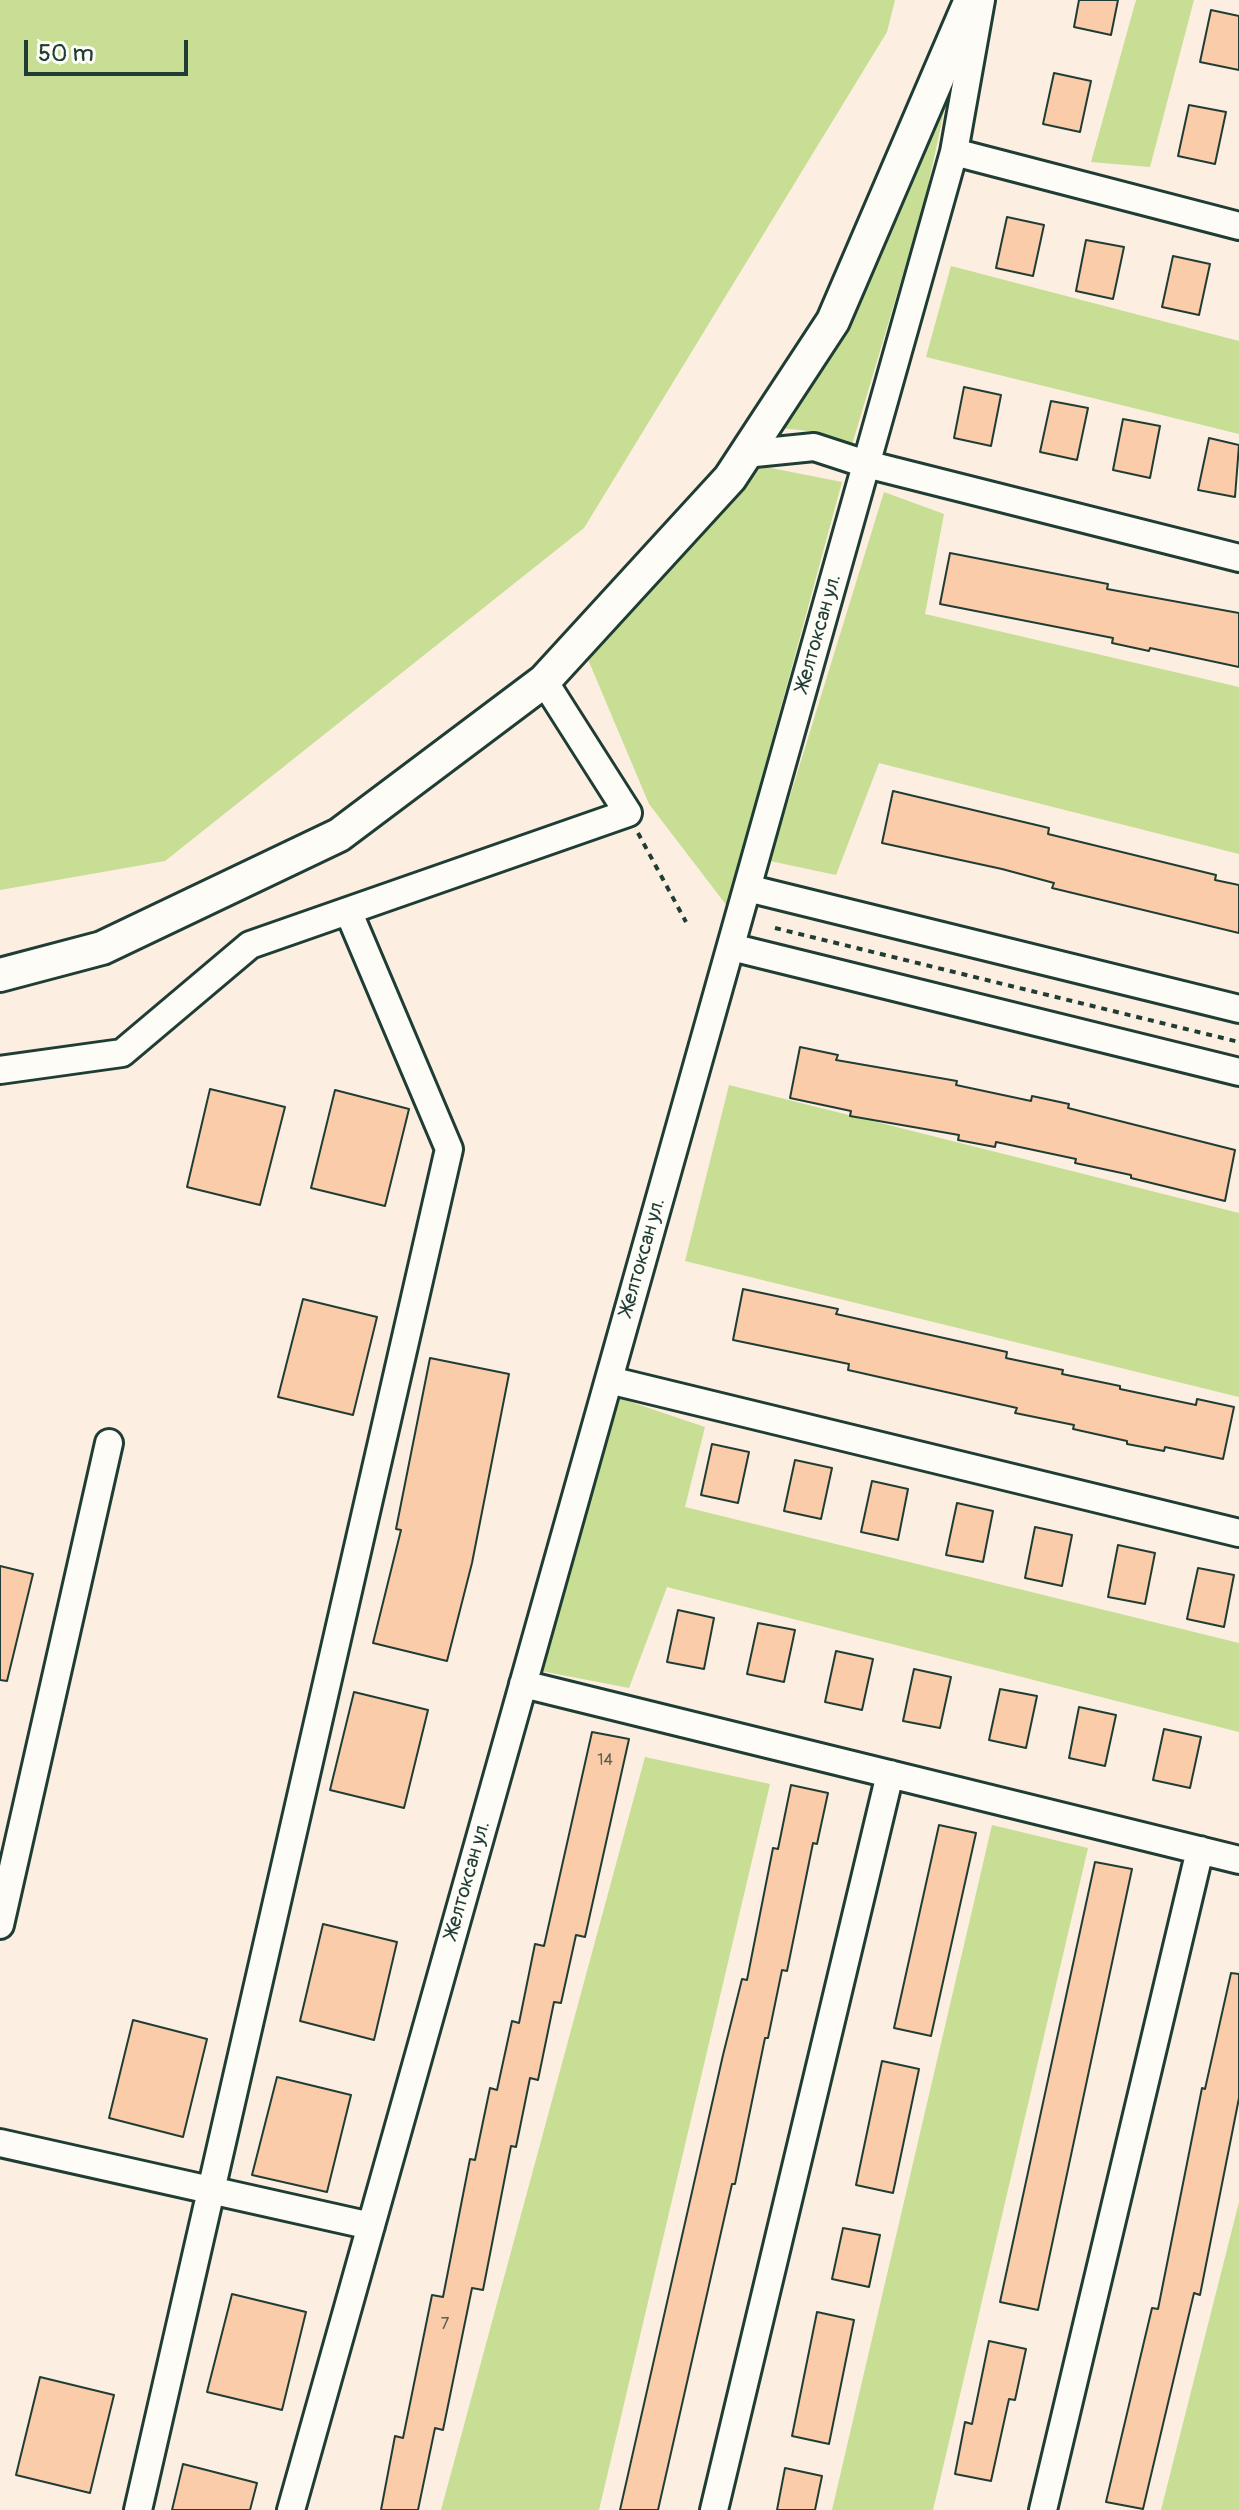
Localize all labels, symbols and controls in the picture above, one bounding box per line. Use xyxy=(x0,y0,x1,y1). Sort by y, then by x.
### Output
scale bar xyxy=(28,24,192,74)
text: 50 m xyxy=(38,39,94,68)
street label: Желтоксан ул. xyxy=(791,572,847,694)
street label: Желтоксан ул. xyxy=(615,1196,671,1318)
house number: 14 xyxy=(597,1751,613,1771)
street label: Желтоксан ул. xyxy=(440,1819,496,1941)
house number: 7 xyxy=(441,2315,449,2335)

